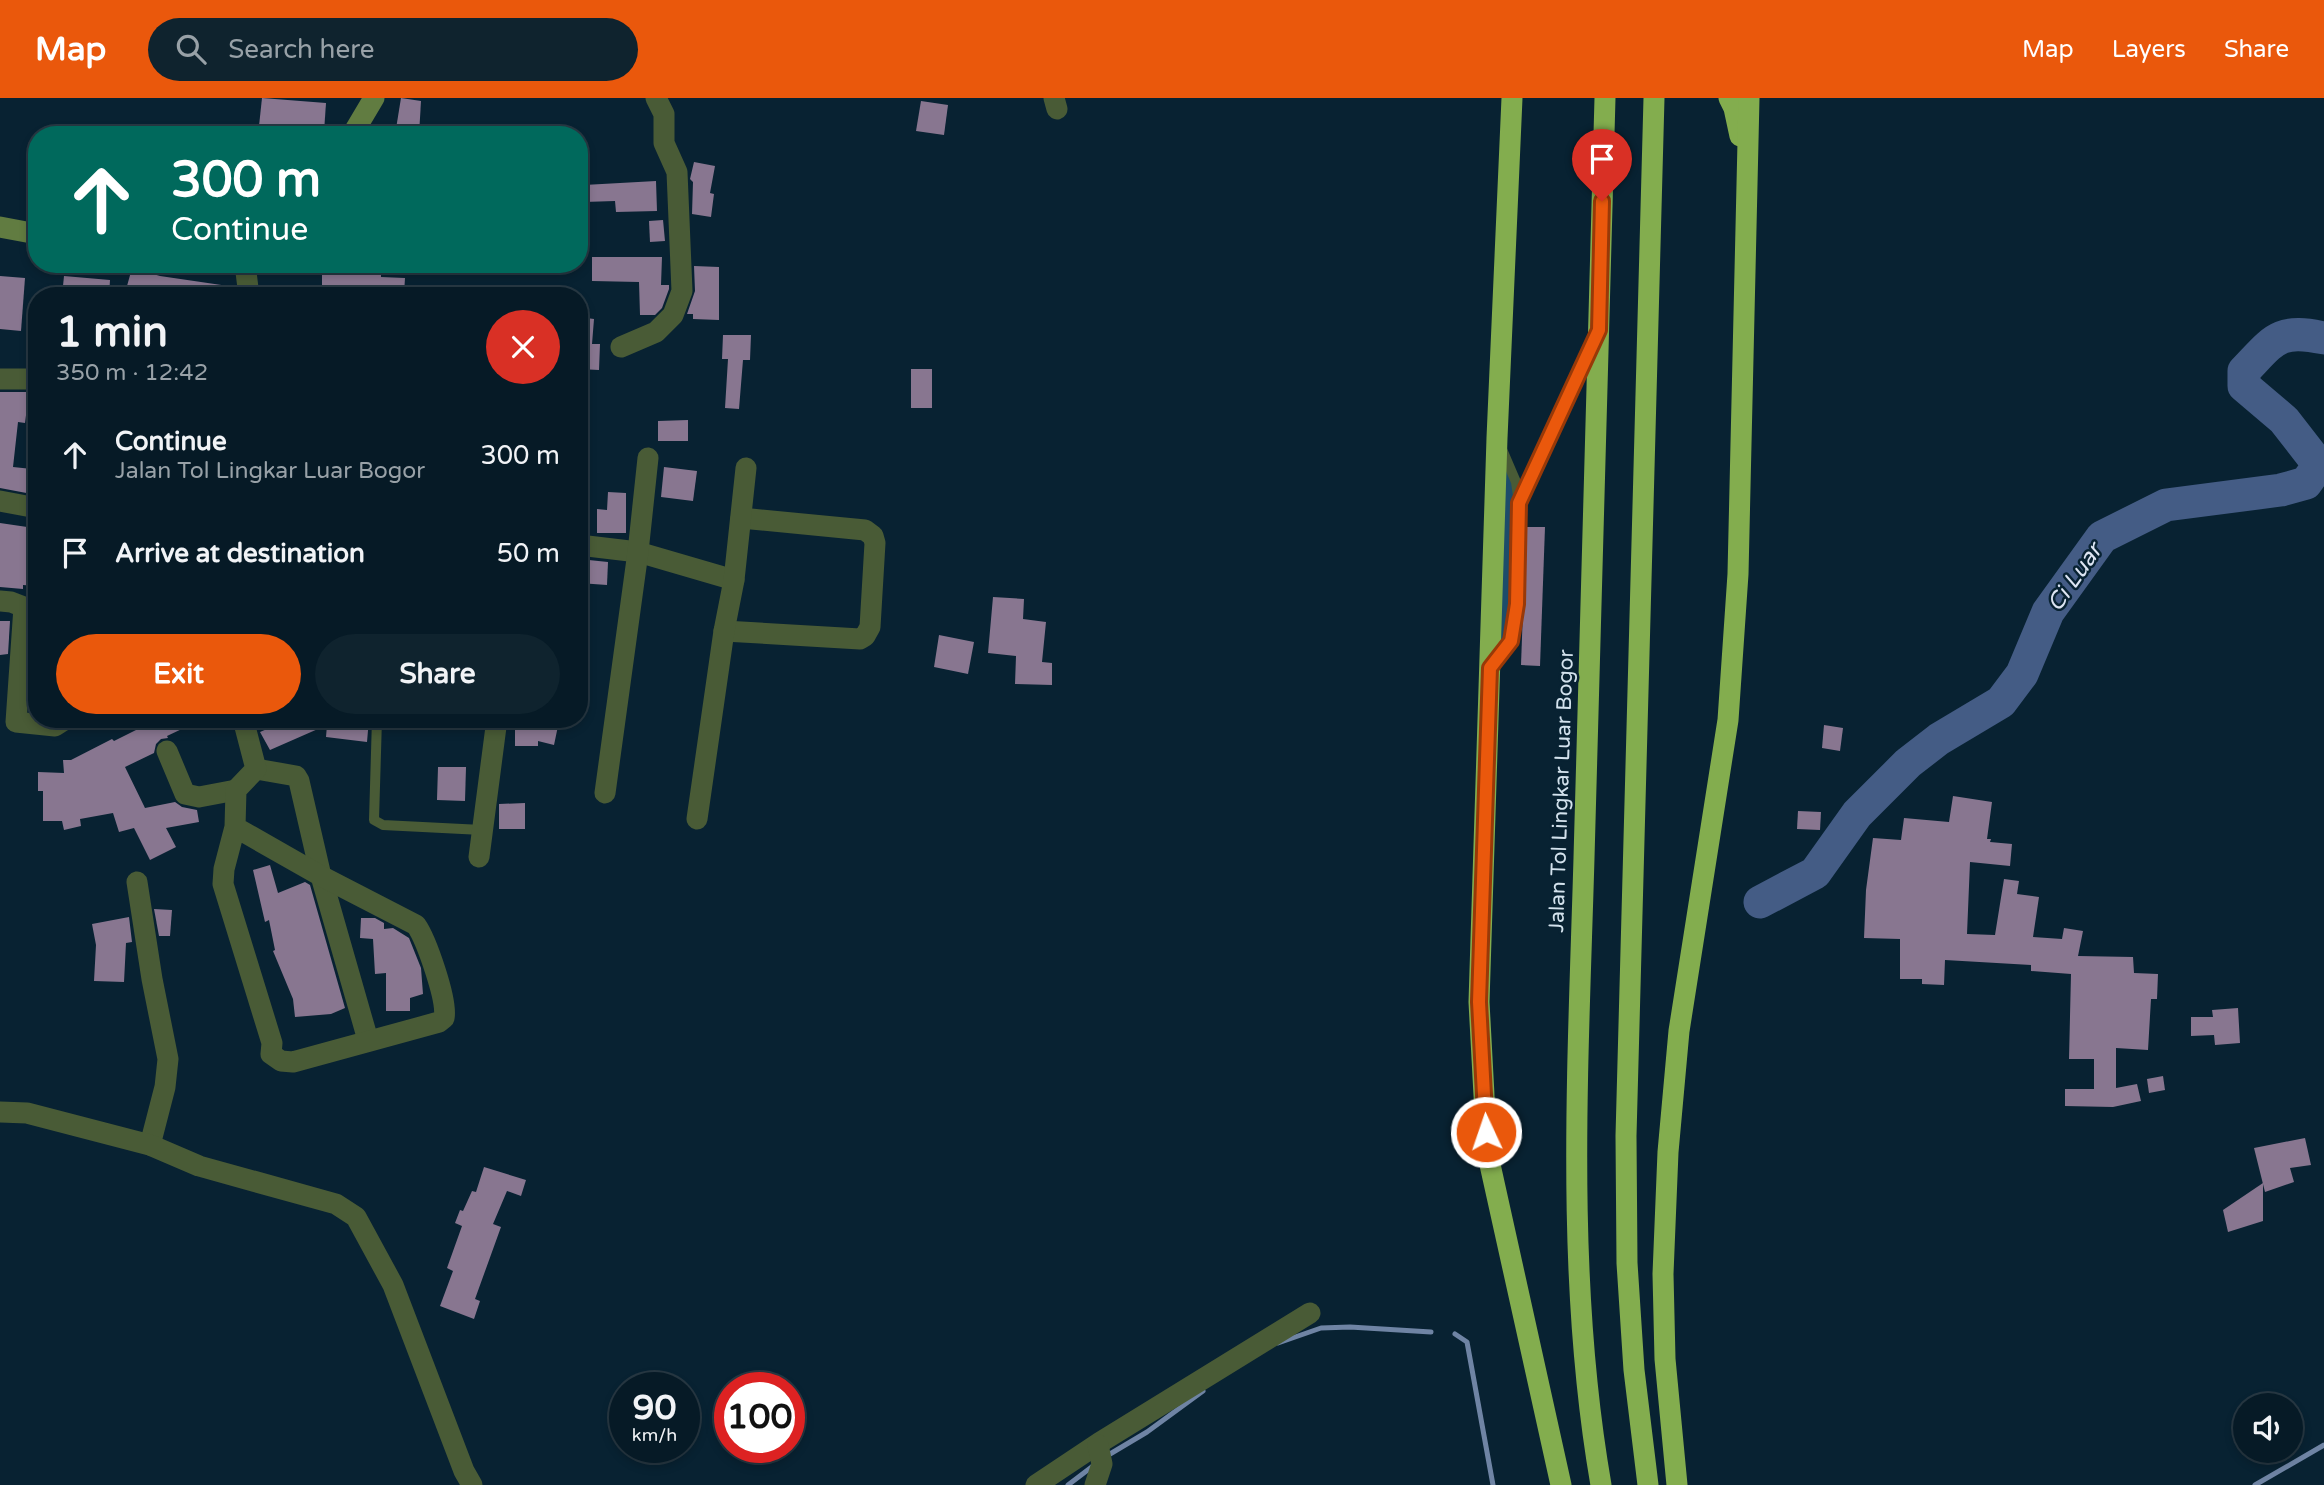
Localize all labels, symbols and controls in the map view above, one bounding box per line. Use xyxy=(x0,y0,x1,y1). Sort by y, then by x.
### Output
search box xyxy=(148,18,638,81)
text: Map xyxy=(35,30,106,69)
icon: search xyxy=(172,30,210,68)
text: Search here xyxy=(228,34,374,65)
text: Map xyxy=(2022,35,2074,64)
text: Layers xyxy=(2112,35,2186,64)
text: Share xyxy=(2224,35,2289,64)
pin xyxy=(1572,129,1632,201)
icon: arrive xyxy=(1583,140,1621,178)
text: 300 m xyxy=(171,151,321,210)
icon: ahead xyxy=(56,154,147,245)
text: Continue xyxy=(171,211,308,249)
text: 1 min xyxy=(56,307,168,358)
button: close xyxy=(486,310,560,384)
text: 350 m · 12:42 xyxy=(56,359,208,387)
text: Continue xyxy=(115,426,227,457)
icon: ahead xyxy=(56,436,94,474)
text: 300 m xyxy=(480,440,560,471)
text: Jalan Tol Lingkar Luar Bogor xyxy=(115,457,425,485)
icon: arrive xyxy=(56,534,94,572)
water label: Ci Luar xyxy=(2041,536,2110,617)
text: Arrive at destination xyxy=(115,538,365,569)
text: 50 m xyxy=(497,538,560,569)
button: Exit xyxy=(56,634,301,714)
button: Share xyxy=(315,634,560,714)
street label: Jalan Tol Lingkar Luar Bogor xyxy=(1544,649,1579,933)
position arrow xyxy=(1449,1095,1523,1169)
speed limit sign: 100 xyxy=(714,1372,805,1463)
text: 90 xyxy=(633,1387,676,1429)
map controls xyxy=(2233,1393,2303,1463)
button: sound xyxy=(2233,1393,2303,1463)
text: km/h xyxy=(632,1424,677,1446)

